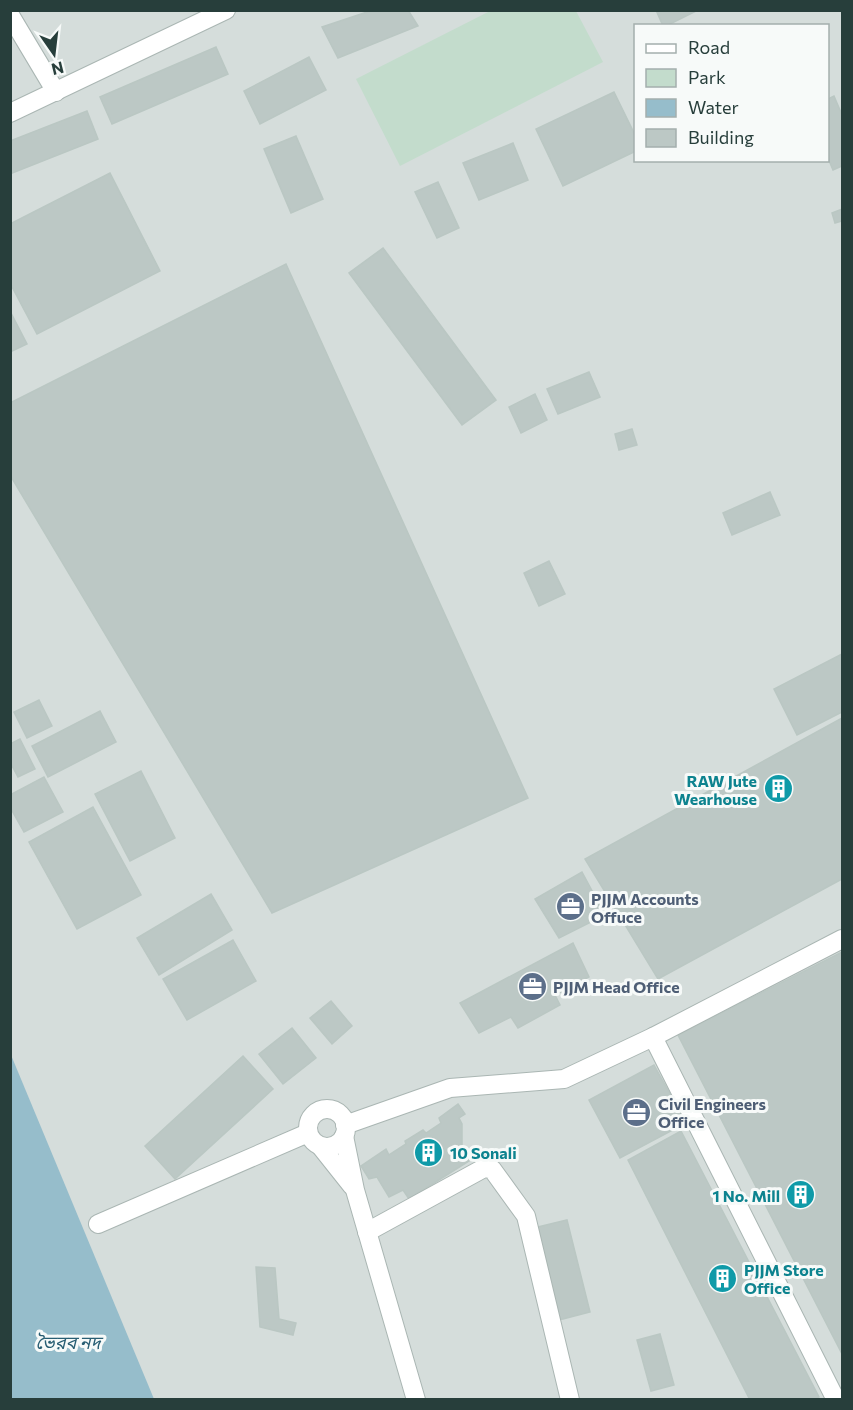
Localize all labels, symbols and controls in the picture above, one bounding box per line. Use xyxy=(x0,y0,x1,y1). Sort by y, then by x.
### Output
north arrow xyxy=(24,24,84,84)
legend xyxy=(634,24,829,162)
text: Road xyxy=(688,36,730,58)
text: N xyxy=(50,58,66,80)
text: Park xyxy=(688,66,726,88)
text: Water xyxy=(688,96,739,118)
text: Building xyxy=(688,126,754,148)
place label: RAW Jute Wearhouse xyxy=(674,771,757,808)
building icon: RAW Jute Wearhouse xyxy=(762,773,794,805)
place label: PJJM Accounts Offuce xyxy=(591,889,699,926)
office icon: PJJM Accounts Offuce xyxy=(554,891,586,923)
office icon: PJJM Head Office xyxy=(516,970,548,1002)
place label: PJJM Head Office xyxy=(553,977,680,996)
place label: Civil Engineers Office xyxy=(658,1094,766,1131)
office icon: Civil Engineers Office xyxy=(621,1096,653,1128)
building icon: 10 Sonali xyxy=(413,1136,445,1168)
place label: 10 Sonali xyxy=(450,1143,517,1162)
building icon: 1 No. Mill xyxy=(785,1179,817,1211)
place label: 1 No. Mill xyxy=(713,1186,780,1205)
place label: PJJM Store Office xyxy=(744,1260,824,1297)
building icon: PJJM Store Office xyxy=(707,1262,739,1294)
water label: ভৈরব নদ xyxy=(36,1331,103,1353)

